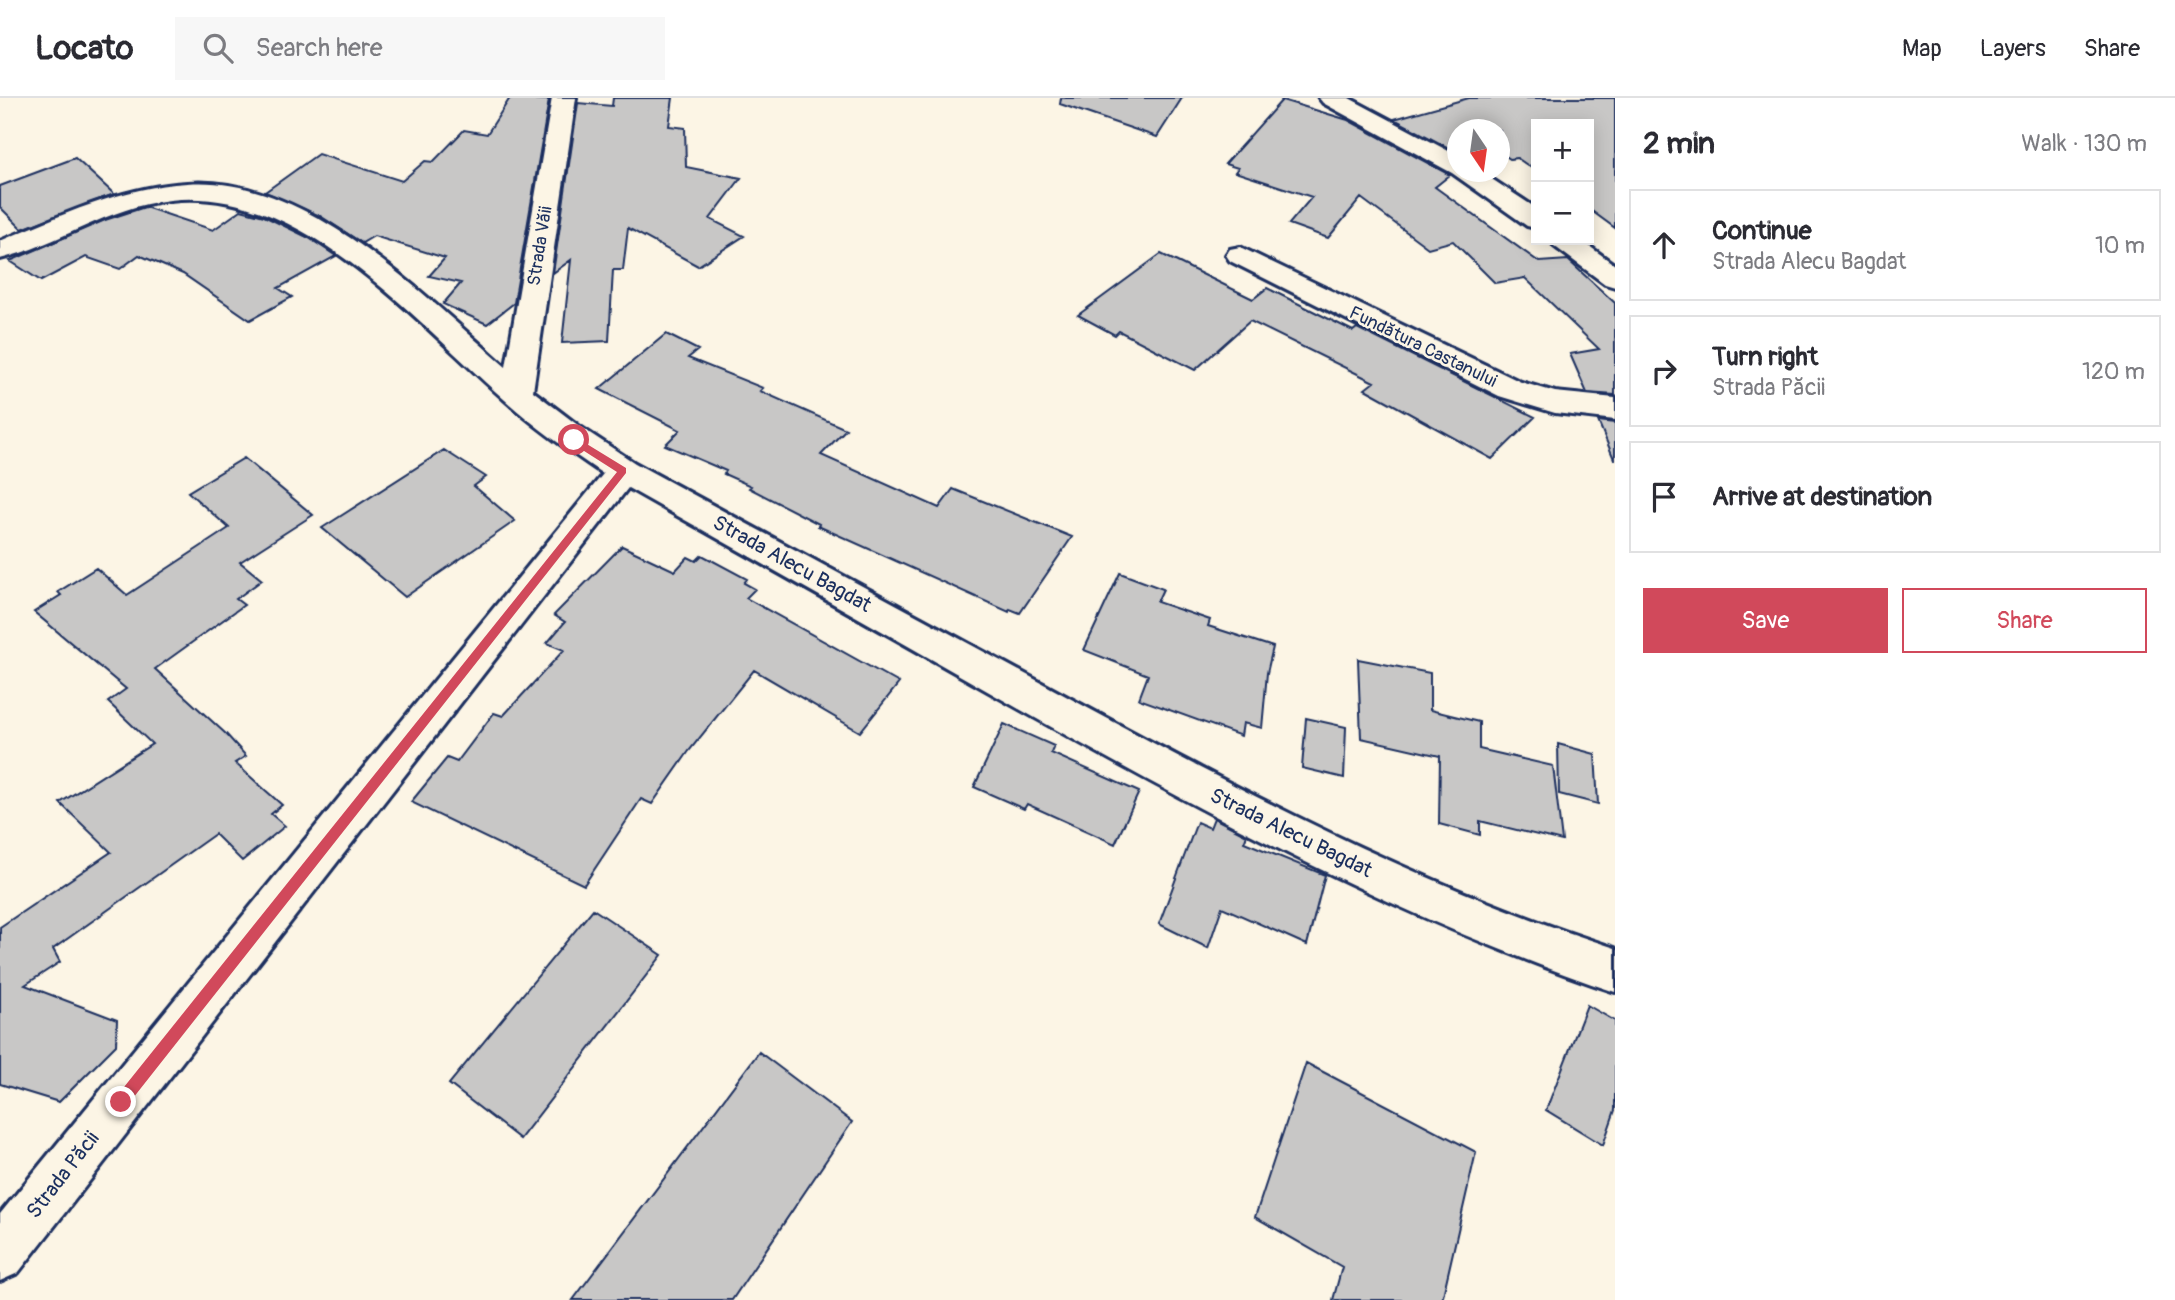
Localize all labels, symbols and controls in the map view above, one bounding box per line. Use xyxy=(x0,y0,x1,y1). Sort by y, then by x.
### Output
search box xyxy=(175,17,665,80)
text: Locato xyxy=(35,28,133,69)
icon: search xyxy=(199,29,237,67)
text: Search here xyxy=(255,32,382,64)
text: Map xyxy=(1902,34,1942,63)
text: Layers xyxy=(1980,34,2046,63)
text: Share xyxy=(2084,34,2140,63)
north arrow xyxy=(1447,119,1510,182)
map controls xyxy=(1531,119,1594,245)
button: + xyxy=(1531,119,1594,182)
text: 2 min xyxy=(1643,125,1715,162)
text: Walk · 130 m xyxy=(2021,129,2147,158)
button: − xyxy=(1531,182,1594,245)
street label: Strada Văii xyxy=(522,205,558,287)
text: Continue xyxy=(1712,215,1812,247)
icon: ahead xyxy=(1645,226,1683,264)
text: 10 m xyxy=(2095,231,2145,260)
text: Strada Alecu Bagdat xyxy=(1712,247,1906,276)
street label: Fundătura Castanului xyxy=(1345,301,1501,393)
text: Turn right xyxy=(1712,341,1818,373)
icon: right xyxy=(1645,352,1683,390)
text: 120 m xyxy=(2082,357,2145,386)
text: Strada Păcii xyxy=(1712,373,1825,402)
route start xyxy=(558,424,589,455)
icon: arrive xyxy=(1645,478,1683,516)
text: Arrive at destination xyxy=(1712,481,1932,513)
street label: Strada Alecu Bagdat xyxy=(708,509,877,619)
button: Save xyxy=(1643,588,1888,653)
button: Share xyxy=(1902,588,2147,653)
street label: Strada Alecu Bagdat xyxy=(1205,782,1377,884)
route end xyxy=(105,1086,136,1117)
street label: Strada Păcii xyxy=(21,1126,106,1224)

